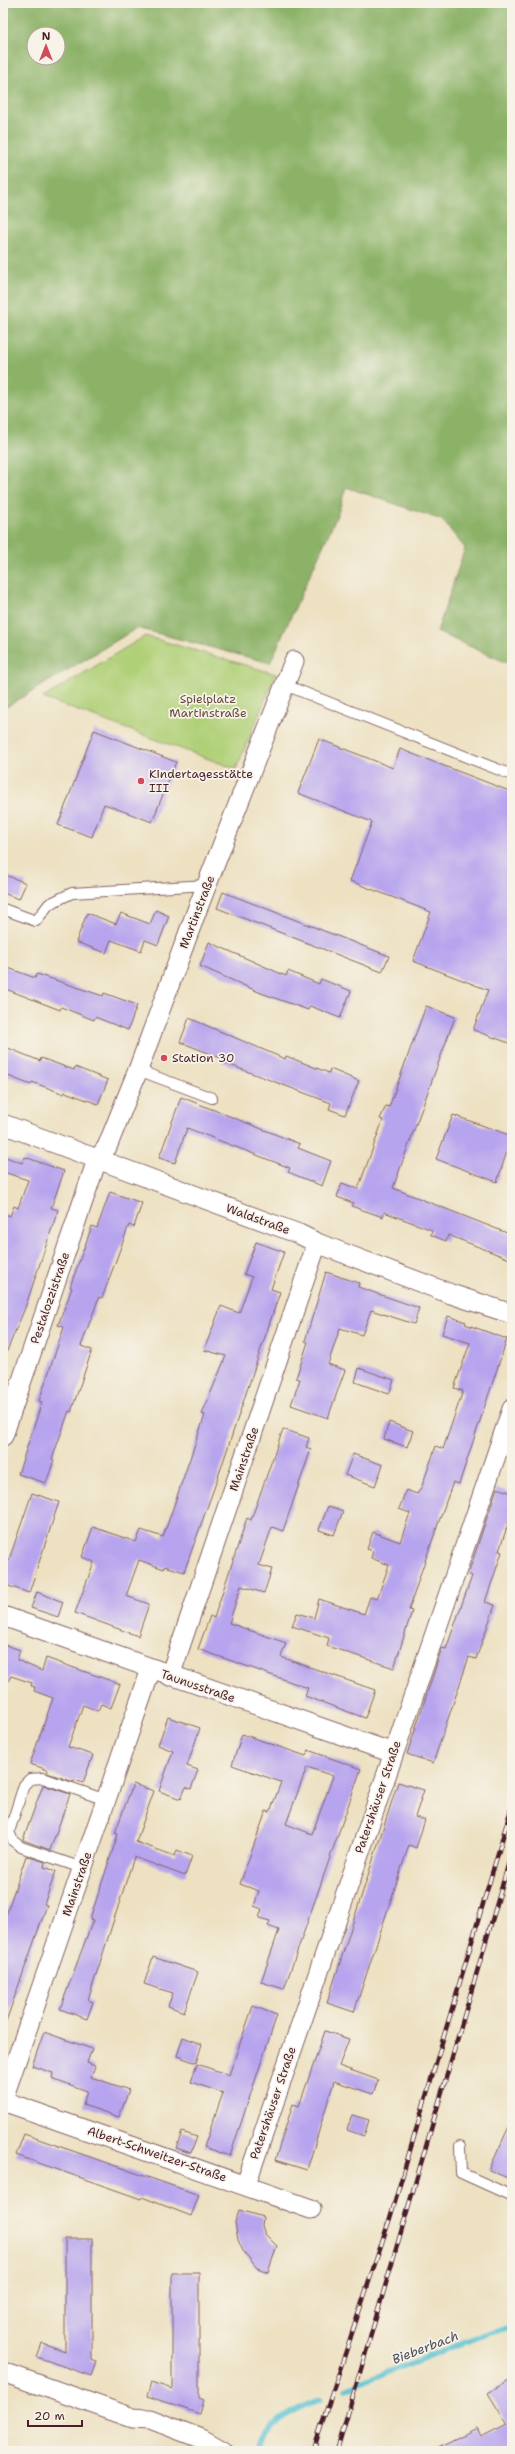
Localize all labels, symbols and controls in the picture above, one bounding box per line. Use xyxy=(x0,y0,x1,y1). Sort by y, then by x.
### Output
north arrow xyxy=(26,26,66,66)
text: N xyxy=(42,29,51,44)
park label: Spielplatz Martinstraße xyxy=(169,691,247,721)
place label: Kindertagesstätte III xyxy=(149,766,253,796)
marker: Kindertagesstätte III xyxy=(136,776,146,786)
street label: Martinstraße xyxy=(176,873,218,951)
place label: Station 30 xyxy=(172,1050,234,1066)
marker: Station 30 xyxy=(159,1053,169,1063)
street label: Waldstraße xyxy=(224,1200,293,1238)
street label: Pestalozzistraße xyxy=(27,1250,73,1346)
street label: Mainstraße xyxy=(225,1424,263,1493)
street label: Taunusstraße xyxy=(159,1666,237,1706)
street label: Patershäuser Straße xyxy=(351,1738,405,1856)
street label: Mainstraße xyxy=(58,1849,96,1918)
street label: Patershäuser Straße xyxy=(246,2044,300,2162)
street label: Albert-Schweitzer-Straße xyxy=(85,2123,229,2185)
water label: Bieberbach xyxy=(390,2327,461,2368)
scale bar xyxy=(28,2402,82,2428)
text: 20 m xyxy=(34,2408,65,2424)

